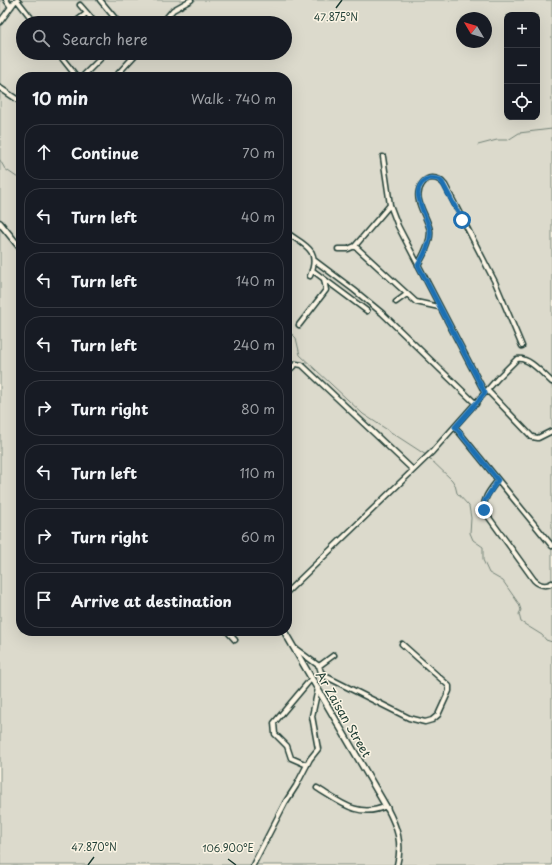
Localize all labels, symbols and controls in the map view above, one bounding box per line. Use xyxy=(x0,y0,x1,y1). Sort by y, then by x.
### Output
text: 47.875°N xyxy=(314,9,358,24)
north arrow xyxy=(456,12,492,48)
map controls xyxy=(504,12,540,120)
button: + xyxy=(504,12,540,48)
search box xyxy=(16,16,292,60)
icon: search xyxy=(30,27,52,49)
text: Search here xyxy=(62,27,148,50)
button: − xyxy=(504,48,540,84)
button: locate xyxy=(504,84,540,120)
text: 10 min xyxy=(32,85,88,111)
text: Walk · 740 m xyxy=(191,89,276,108)
icon: ahead xyxy=(33,141,55,163)
text: Continue xyxy=(71,141,139,164)
text: 70 m xyxy=(242,143,275,162)
icon: left xyxy=(33,205,55,227)
text: Turn left xyxy=(71,205,137,228)
text: 40 m xyxy=(241,207,275,226)
route start xyxy=(453,211,471,229)
icon: left xyxy=(33,269,55,291)
text: Turn left xyxy=(71,269,137,292)
text: 140 m xyxy=(236,271,275,290)
icon: left xyxy=(33,333,55,355)
text: Turn left xyxy=(71,333,137,356)
text: 240 m xyxy=(233,335,275,354)
icon: right xyxy=(33,397,55,419)
text: Turn right xyxy=(71,397,148,420)
text: 80 m xyxy=(241,399,275,418)
icon: left xyxy=(33,461,55,483)
text: Turn left xyxy=(71,461,137,484)
text: 110 m xyxy=(240,463,275,482)
route end xyxy=(475,501,493,519)
icon: right xyxy=(33,525,55,547)
text: Turn right xyxy=(71,525,148,548)
text: 60 m xyxy=(241,527,275,546)
icon: arrive xyxy=(33,589,55,611)
text: Arrive at destination xyxy=(71,589,232,612)
street label: Ar Zaisan Street xyxy=(312,668,376,761)
text: 47.870°N xyxy=(71,839,117,854)
text: 106.900°E xyxy=(202,840,254,855)

